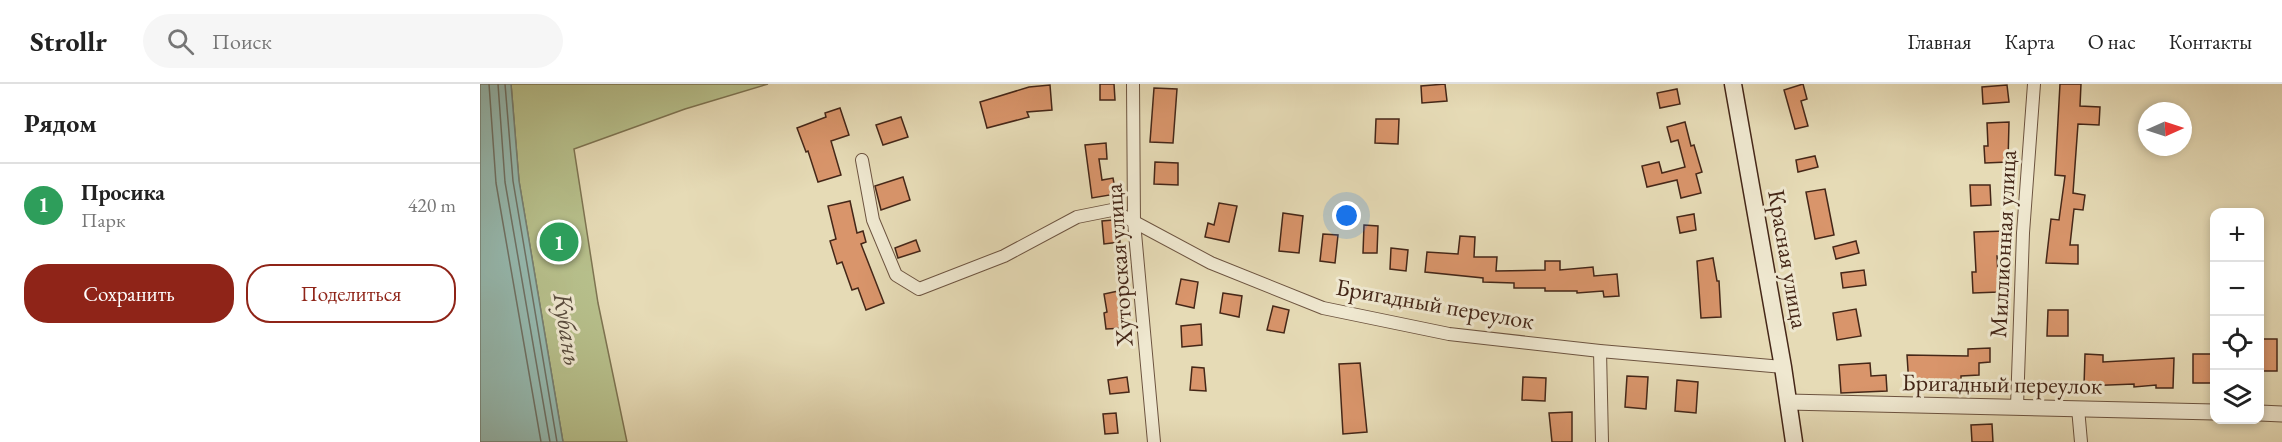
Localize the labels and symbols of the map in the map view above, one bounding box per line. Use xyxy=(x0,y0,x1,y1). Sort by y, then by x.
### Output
north arrow xyxy=(2138,102,2192,156)
street label: Миллионная улица xyxy=(1982,149,2023,339)
street label: Хуторская улица xyxy=(1097,182,1140,348)
street label: Красная улица xyxy=(1761,187,1816,331)
your location xyxy=(1332,201,1361,230)
pin: 1 xyxy=(540,220,578,264)
street label: Бригадный переулок xyxy=(1333,271,1537,336)
water label: Кубань xyxy=(545,289,591,368)
street label: Бригадный переулок xyxy=(1901,366,2103,401)

